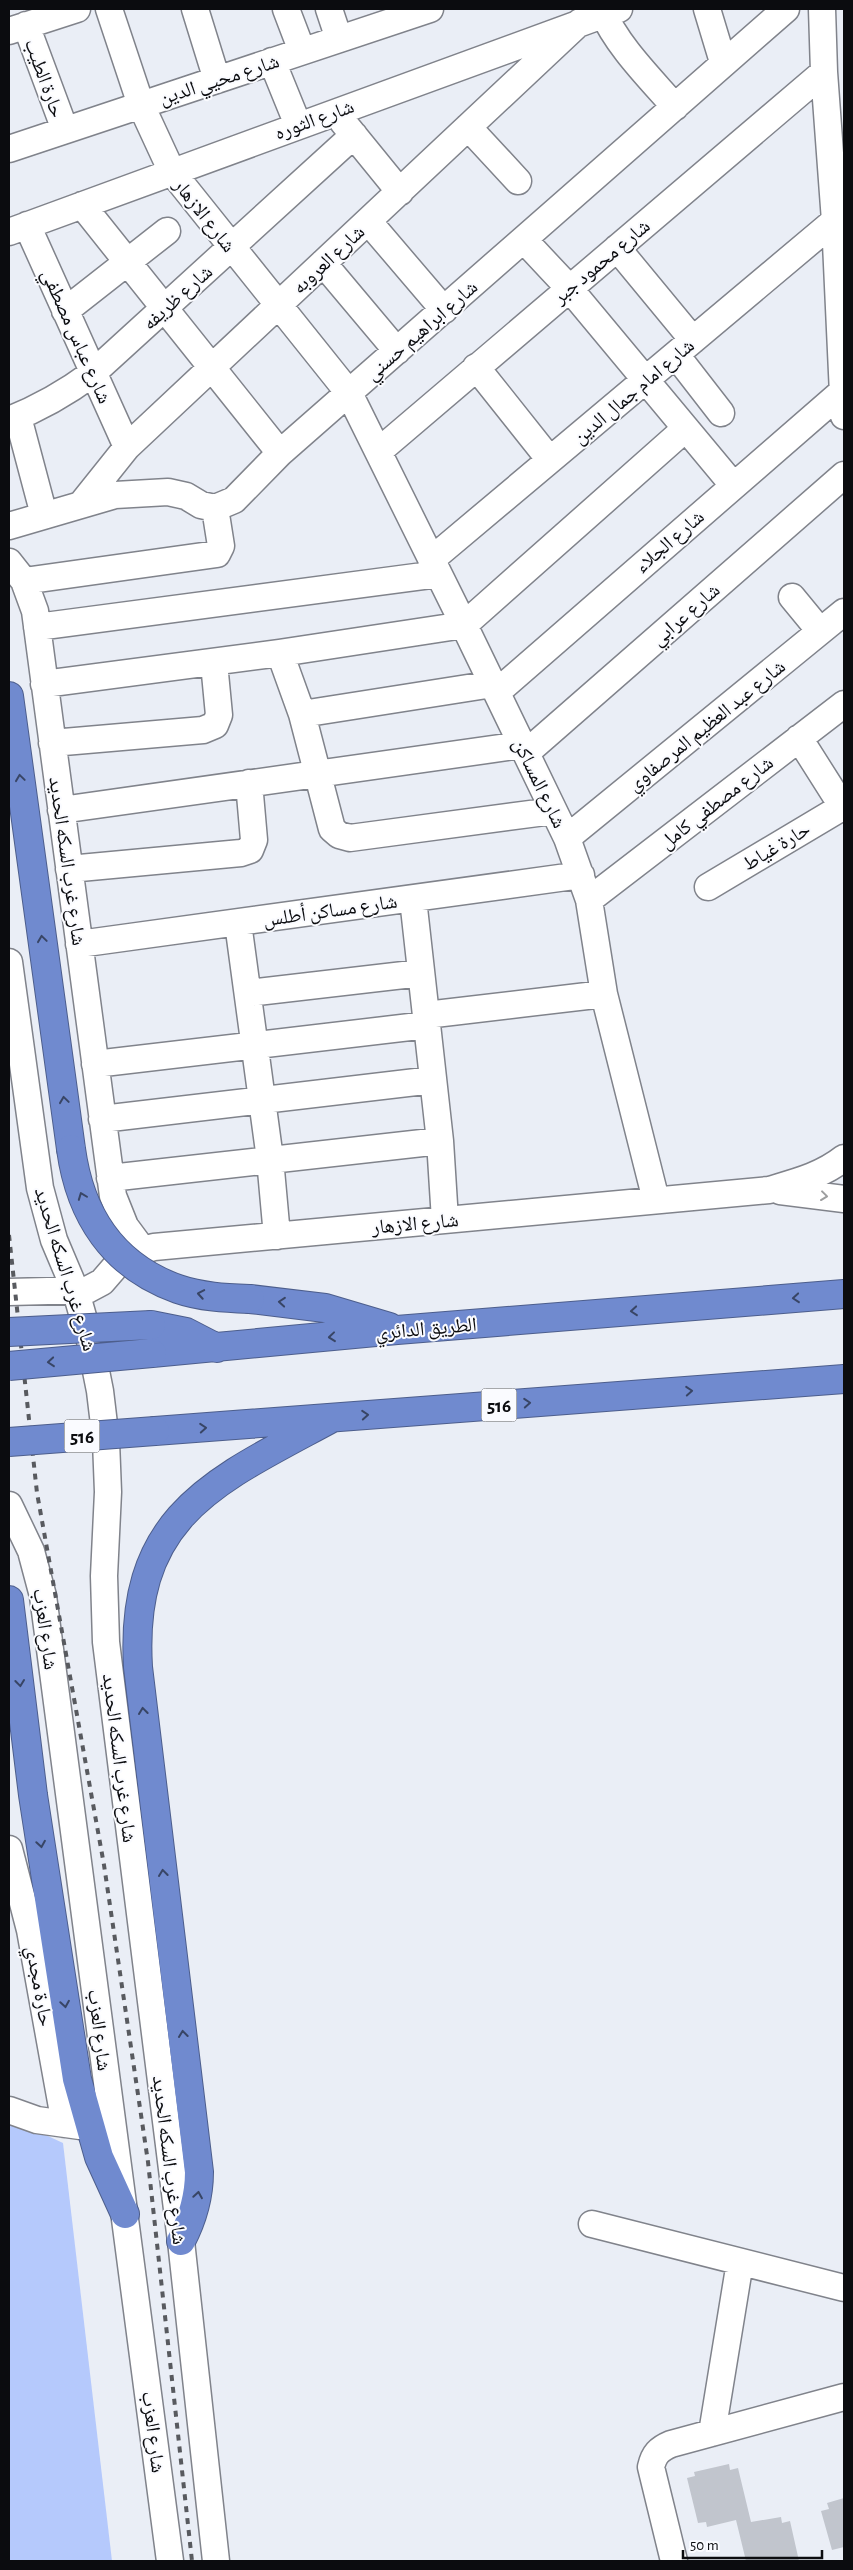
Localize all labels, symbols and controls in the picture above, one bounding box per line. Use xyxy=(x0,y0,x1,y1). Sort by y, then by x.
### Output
street label: حارة الطيب xyxy=(20,36,68,121)
street label: شارع محيي الدين xyxy=(157,51,283,114)
street label: شارع الثوره xyxy=(272,96,357,145)
street label: شارع الازهار xyxy=(167,174,239,257)
street label: شارع محمود جبر xyxy=(549,216,655,310)
street label: شارع العروبه xyxy=(289,222,370,299)
street label: شارع ظريفه xyxy=(139,261,218,336)
street label: شارع عباس مصطفي xyxy=(33,266,115,409)
street label: شارع ابراهيم حسني xyxy=(362,277,485,388)
street label: شارع امام جمال الدين xyxy=(569,335,700,450)
street label: شارع الجلاء xyxy=(631,506,709,579)
street label: شارع عرابي xyxy=(648,580,727,654)
street label: شارع عبد العظيم المرصفاوي xyxy=(624,656,792,799)
street label: شارع المساكن xyxy=(507,736,569,832)
street label: شارع مصطفي كامل xyxy=(656,753,780,857)
one-way arrow xyxy=(15,774,26,782)
street label: شارع غرب السكه الحديد xyxy=(43,775,89,947)
street label: حارة غياط xyxy=(739,819,814,875)
street label: شارع مساكن أطلس xyxy=(261,889,399,932)
one-way arrow xyxy=(37,935,48,943)
one-way arrow xyxy=(60,1096,70,1105)
street label: شارع غرب السكه الحديد xyxy=(29,1185,99,1354)
one-way arrow xyxy=(820,1190,828,1201)
one-way arrow xyxy=(78,1192,88,1201)
street label: شارع الازهار xyxy=(370,1210,460,1240)
one-way arrow xyxy=(197,1290,206,1300)
one-way arrow xyxy=(791,1292,799,1303)
one-way arrow xyxy=(278,1297,286,1308)
one-way arrow xyxy=(629,1305,637,1316)
street label: الطريق الدائري xyxy=(374,1315,478,1348)
one-way arrow xyxy=(328,1331,336,1342)
one-way arrow xyxy=(47,1356,55,1367)
one-way arrow xyxy=(685,1385,693,1396)
road number: 516 xyxy=(482,1388,516,1422)
one-way arrow xyxy=(523,1398,531,1409)
one-way arrow xyxy=(361,1410,369,1421)
road number: 516 xyxy=(64,1420,100,1452)
one-way arrow xyxy=(199,1422,207,1433)
street label: شارع العزب xyxy=(27,1587,61,1671)
street label: شارع غرب السكه الحديد xyxy=(97,1672,139,1844)
one-way arrow xyxy=(14,1679,25,1687)
one-way arrow xyxy=(138,1707,149,1715)
one-way arrow xyxy=(35,1839,45,1848)
one-way arrow xyxy=(158,1868,169,1876)
street label: حارة مجدي xyxy=(17,1944,56,2029)
street label: شارع العزب xyxy=(82,1988,114,2072)
one-way arrow xyxy=(59,2000,69,2009)
one-way arrow xyxy=(178,2030,189,2038)
street label: شارع غرب السكه الحديد xyxy=(147,2074,189,2246)
one-way arrow xyxy=(192,2191,202,2200)
street label: شارع العزب xyxy=(136,2390,168,2474)
scale bar xyxy=(683,2528,822,2560)
text: 50 m xyxy=(690,2538,719,2553)

